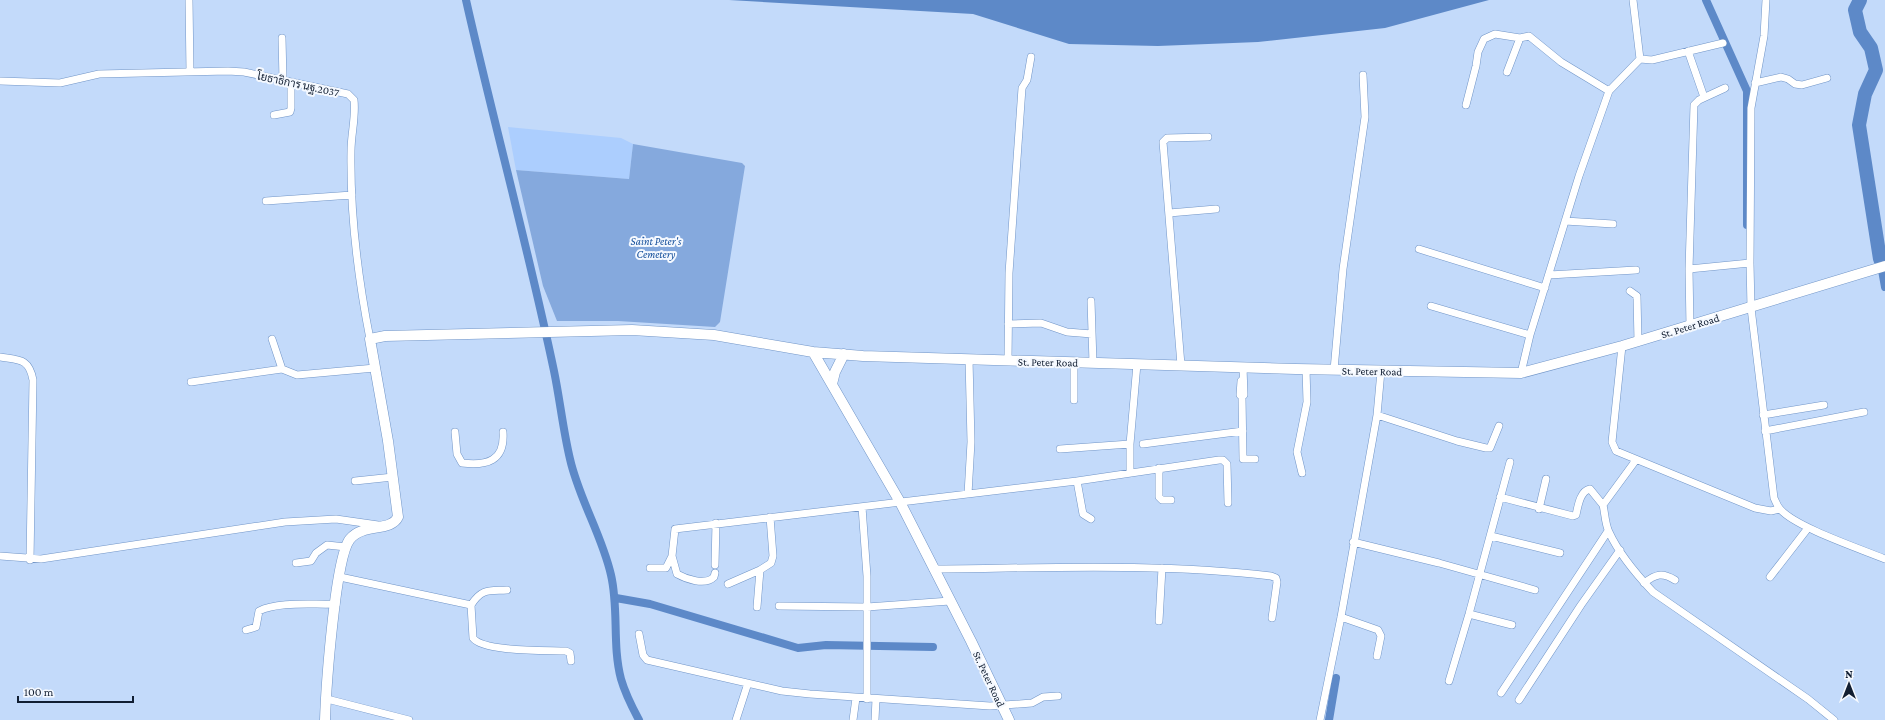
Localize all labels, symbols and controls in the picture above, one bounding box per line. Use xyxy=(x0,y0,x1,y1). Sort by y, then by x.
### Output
street label: โยธาธิการ นฐ.2037 xyxy=(254,67,341,101)
park label: Saint Peter's Cemetery xyxy=(631,235,682,261)
street label: St. Peter Road xyxy=(1659,311,1721,341)
street label: St. Peter Road xyxy=(1018,355,1078,369)
street label: St. Peter Road xyxy=(1342,364,1402,378)
street label: St. Peter Road xyxy=(971,649,1007,709)
north arrow xyxy=(1829,664,1869,704)
text: N xyxy=(1845,668,1853,680)
scale bar xyxy=(18,678,133,704)
text: 100 m xyxy=(24,685,54,699)

